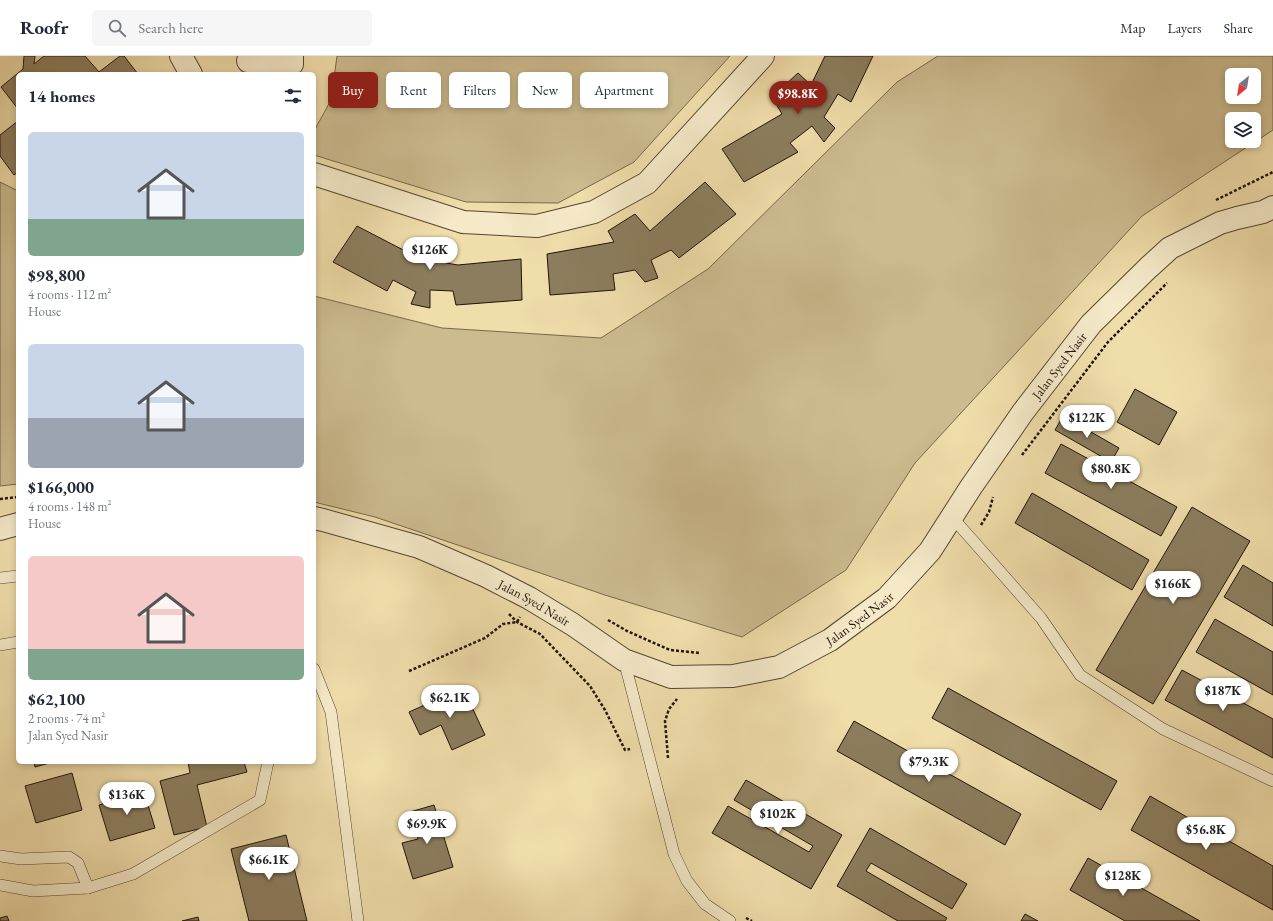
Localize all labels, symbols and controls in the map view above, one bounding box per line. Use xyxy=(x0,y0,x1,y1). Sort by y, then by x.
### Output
search box xyxy=(92,10,372,46)
text: Roofr xyxy=(20,15,68,40)
icon: search xyxy=(106,17,128,39)
text: Search here xyxy=(138,18,203,37)
text: Map xyxy=(1120,19,1145,37)
text: Layers xyxy=(1167,19,1202,37)
text: Share xyxy=(1224,19,1253,37)
north arrow xyxy=(1225,68,1261,104)
map controls xyxy=(1225,68,1261,148)
chip: Buy xyxy=(328,72,378,108)
chip: Rent xyxy=(386,72,441,108)
chip: Filters xyxy=(449,72,510,108)
chip: New xyxy=(518,72,572,108)
chip: Apartment xyxy=(580,72,668,108)
pin: $98.8K xyxy=(765,81,831,115)
text: 14 homes xyxy=(28,85,95,107)
icon: filters xyxy=(282,85,304,107)
text: $98.8K xyxy=(778,85,818,102)
button: layers xyxy=(1225,112,1261,148)
icon: home xyxy=(130,158,202,230)
pin: $126K xyxy=(402,237,458,271)
text: $126K xyxy=(412,241,448,258)
text: $98,800 xyxy=(28,264,85,286)
text: 4 rooms · 112 m² xyxy=(28,286,112,303)
text: House xyxy=(28,303,61,320)
street label: Jalan Syed Nasir xyxy=(1028,328,1091,403)
icon: home xyxy=(130,370,202,442)
pin: $122K xyxy=(1059,405,1115,439)
text: $122K xyxy=(1069,409,1105,426)
pin: $80.8K xyxy=(1078,456,1144,490)
text: $80.8K xyxy=(1091,460,1131,477)
text: $166,000 xyxy=(28,476,94,498)
text: 4 rooms · 148 m² xyxy=(28,498,112,515)
text: House xyxy=(28,515,61,532)
pin: $166K xyxy=(1145,571,1201,605)
street label: Jalan Syed Nasir xyxy=(494,575,574,630)
text: $166K xyxy=(1155,575,1191,592)
icon: home xyxy=(130,582,202,654)
street label: Jalan Syed Nasir xyxy=(822,588,898,650)
pin: $187K xyxy=(1195,678,1251,712)
text: $187K xyxy=(1205,682,1241,699)
pin: $62.1K xyxy=(417,685,483,719)
text: $62,100 xyxy=(28,688,85,710)
text: $62.1K xyxy=(430,689,470,706)
text: 2 rooms · 74 m² xyxy=(28,710,105,727)
text: Jalan Syed Nasir xyxy=(28,727,108,744)
pin: $79.3K xyxy=(896,749,962,783)
text: $79.3K xyxy=(909,753,949,770)
pin: $136K xyxy=(99,782,155,816)
text: $136K xyxy=(109,786,145,803)
pin: $102K xyxy=(750,801,806,835)
text: $102K xyxy=(760,805,796,822)
pin: $69.9K xyxy=(394,811,460,845)
text: $69.9K xyxy=(407,815,447,832)
pin: $56.8K xyxy=(1173,817,1239,851)
text: $56.8K xyxy=(1186,821,1226,838)
pin: $66.1K xyxy=(236,847,302,881)
text: $66.1K xyxy=(249,851,289,868)
pin: $128K xyxy=(1095,863,1151,897)
text: $128K xyxy=(1105,867,1141,884)

